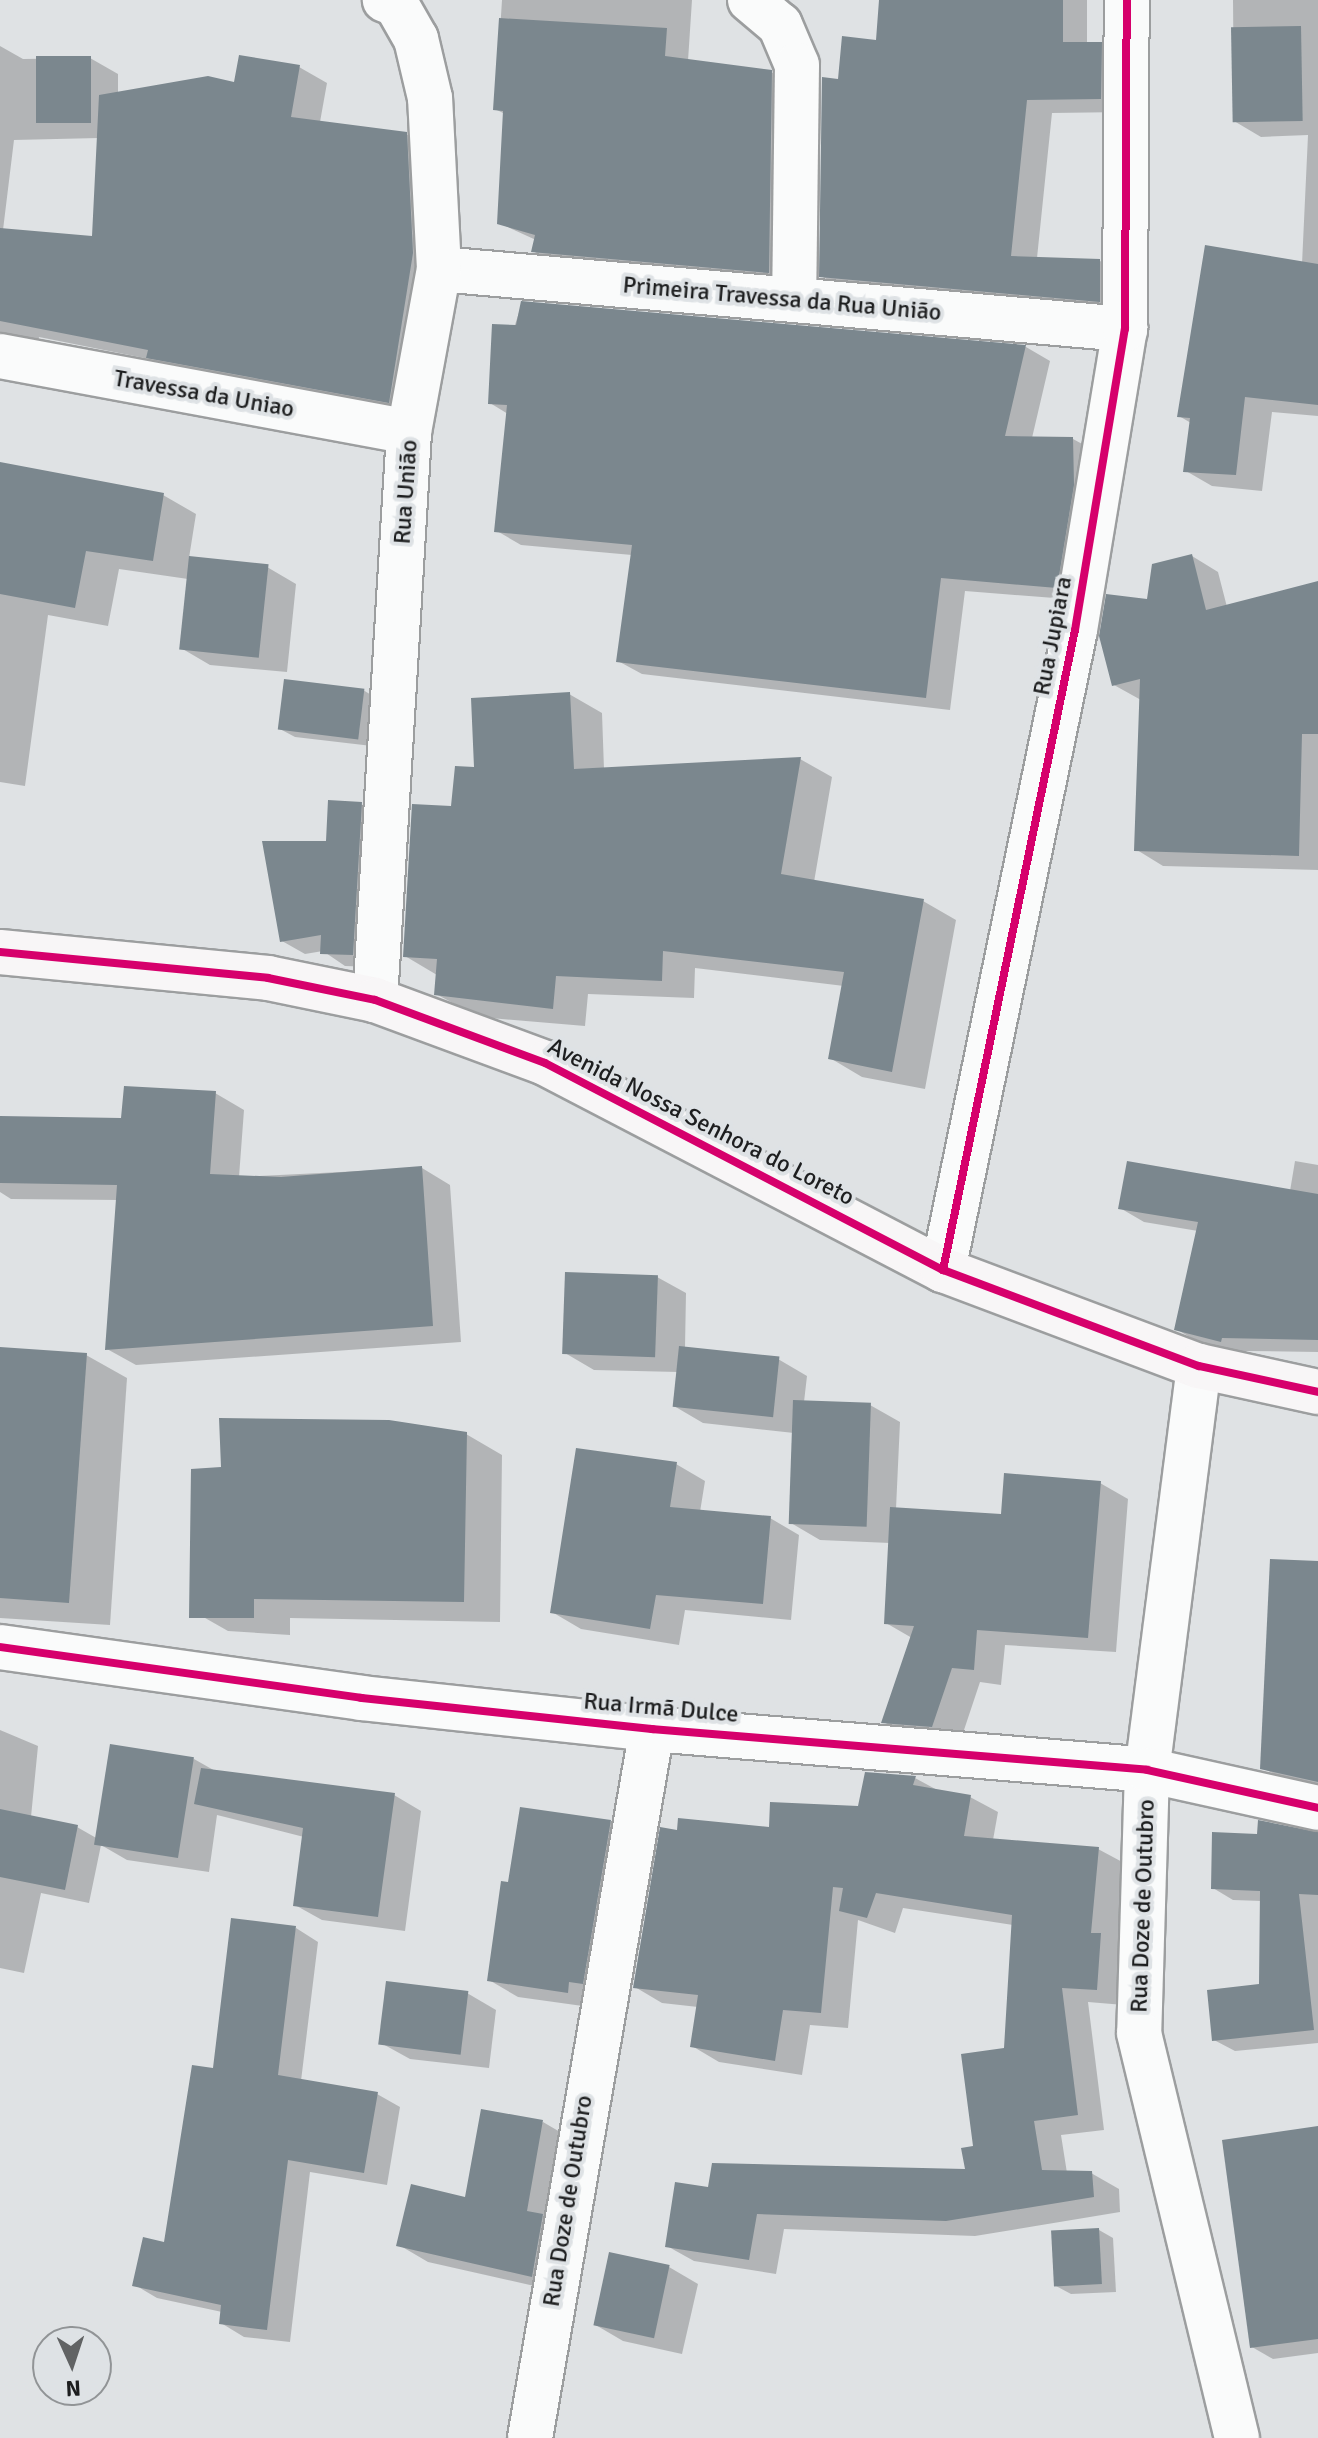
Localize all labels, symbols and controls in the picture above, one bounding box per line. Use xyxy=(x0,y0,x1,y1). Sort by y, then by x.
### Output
street label: Primeira Travessa da Rua União xyxy=(621,271,943,327)
street label: Travessa da Uniao xyxy=(112,364,296,424)
street label: Rua União xyxy=(388,439,424,545)
street label: Rua Jupiara xyxy=(1027,574,1079,698)
street label: Avenida Nossa Senhora do Loreto xyxy=(543,1032,859,1212)
street label: Rua Irmã Dulce xyxy=(582,1687,740,1729)
street label: Rua Doze de Outubro xyxy=(1125,1799,1161,2013)
street label: Rua Doze de Outubro xyxy=(537,2093,599,2309)
north arrow xyxy=(32,2326,112,2406)
text: N xyxy=(65,2375,82,2402)

